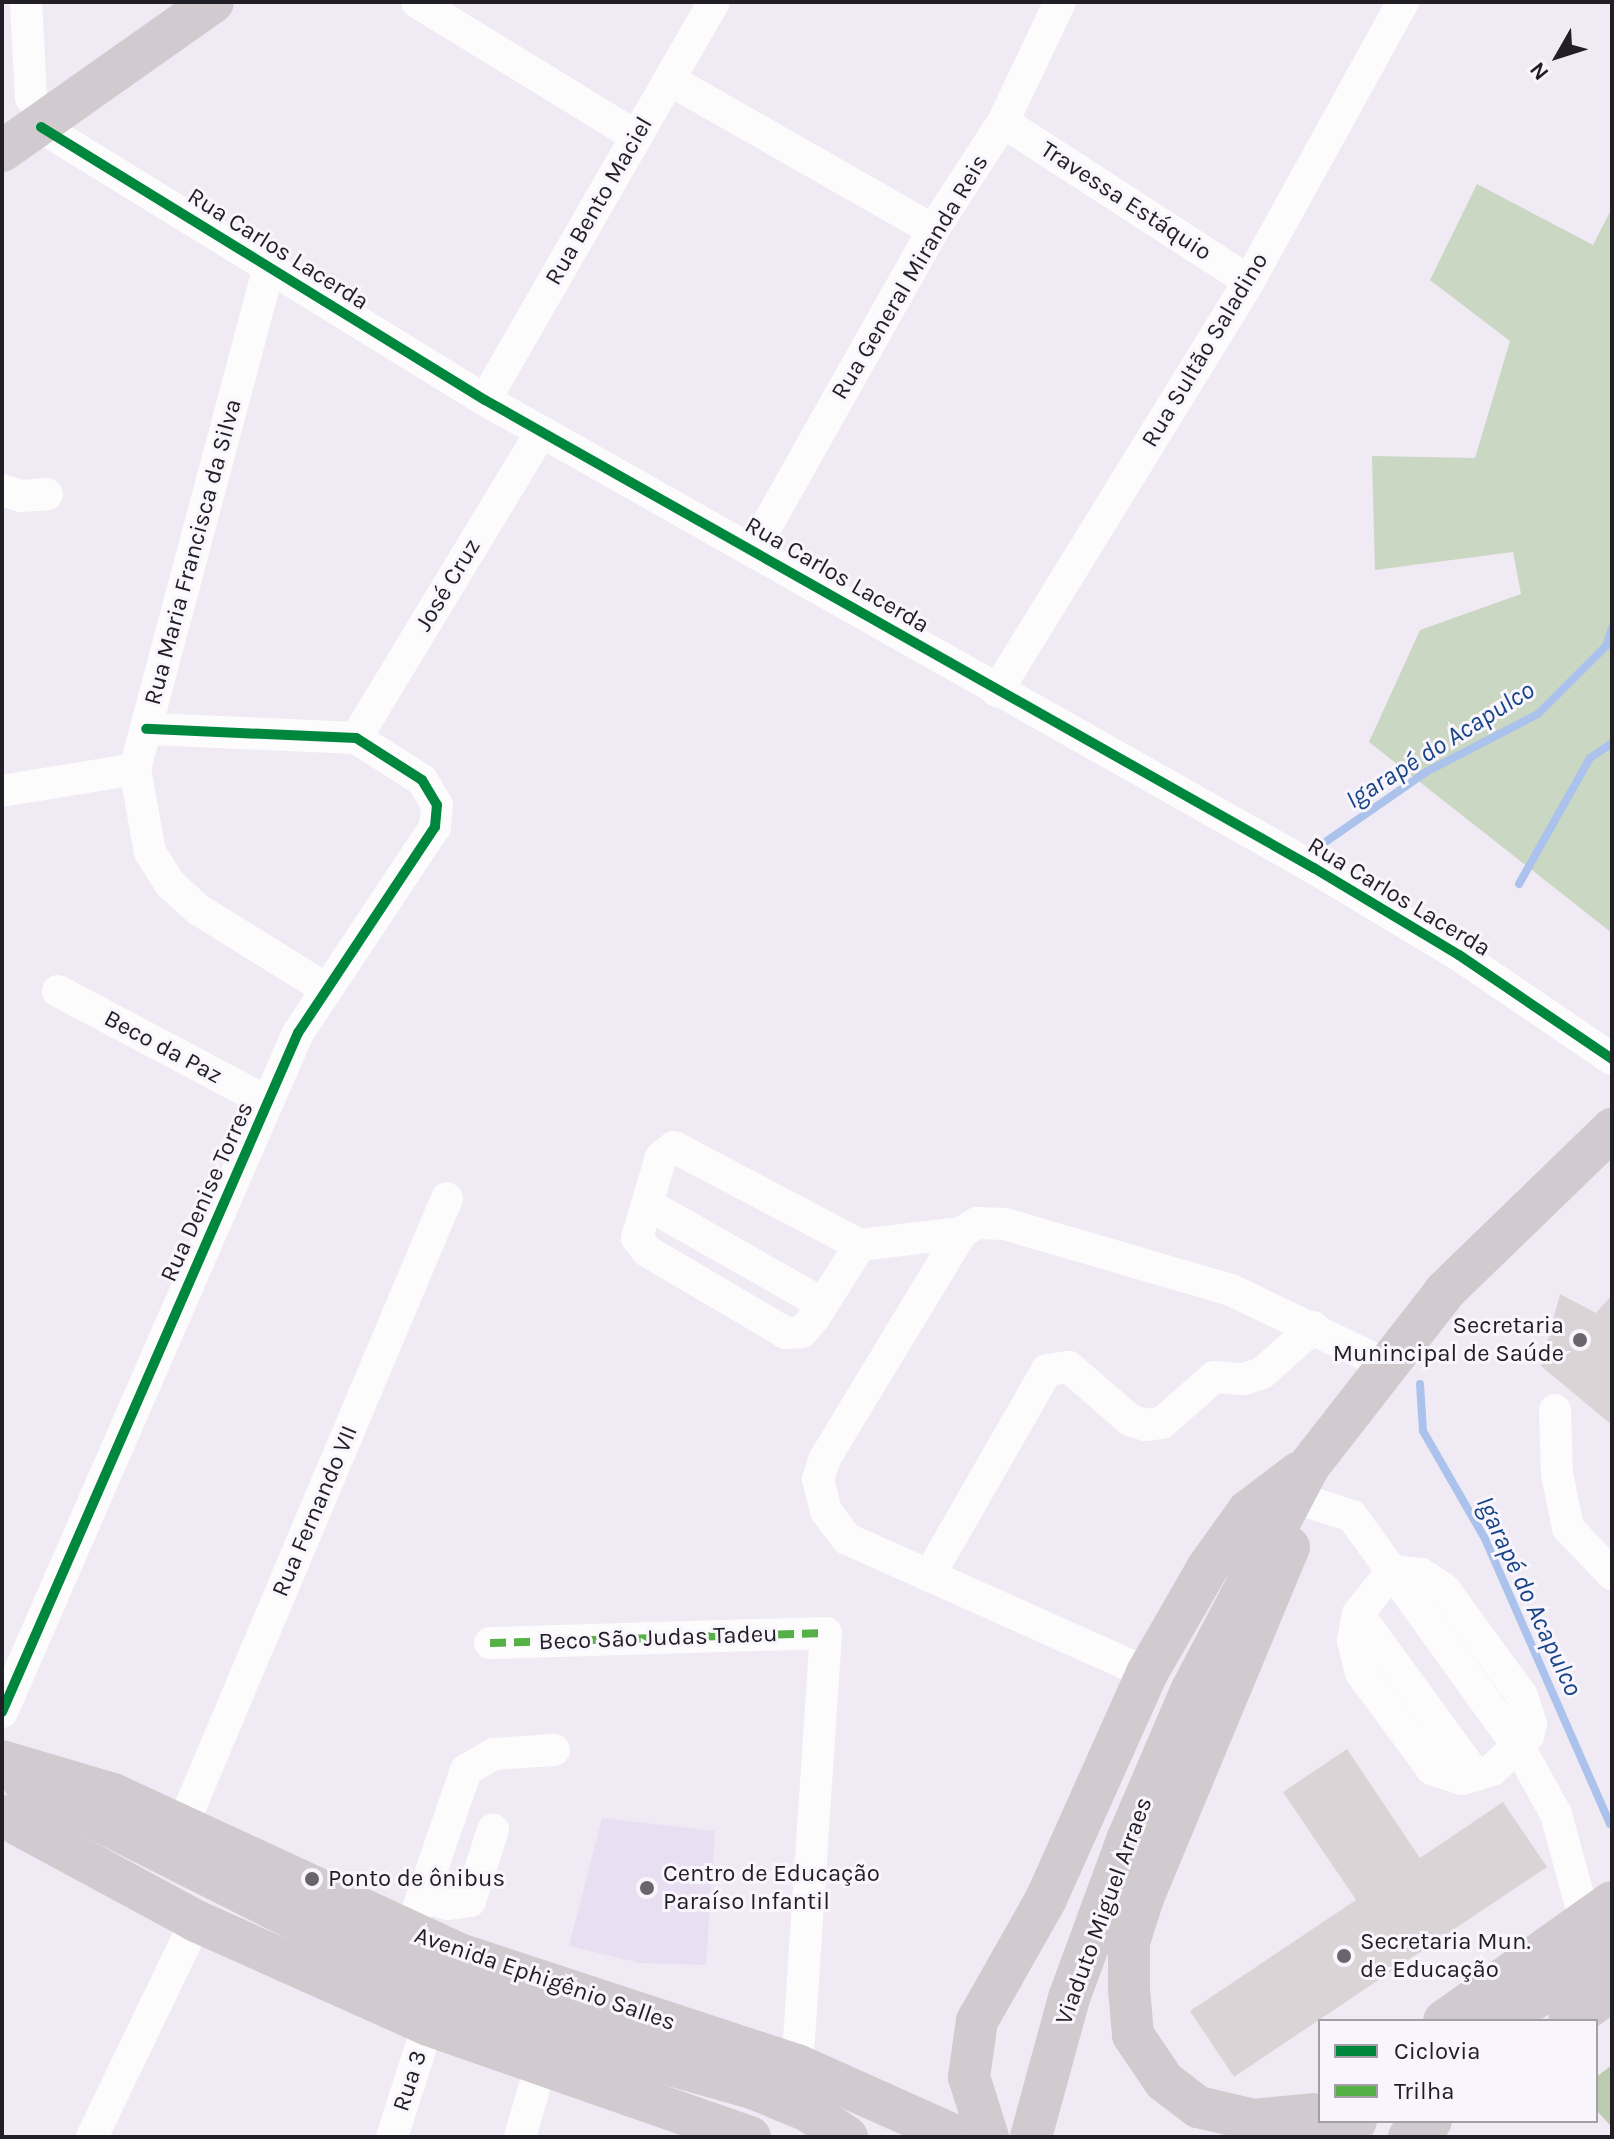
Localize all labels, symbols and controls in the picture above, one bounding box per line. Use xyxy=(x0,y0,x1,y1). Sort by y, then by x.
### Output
north arrow xyxy=(1518,16,1598,96)
text: N xyxy=(1524,57,1554,85)
street label: Rua Bento Maciel xyxy=(539,112,659,290)
street label: Travessa Estáquio xyxy=(1035,135,1217,267)
street label: Rua General Miranda Reis xyxy=(825,149,995,405)
street label: Rua Carlos Lacerda xyxy=(182,182,374,316)
street label: Rua Sultão Saladino xyxy=(1136,248,1274,452)
street label: Rua Maria Francisca da Silva xyxy=(138,396,248,708)
street label: Rua Carlos Lacerda xyxy=(740,510,934,640)
street label: José Cruz xyxy=(409,534,487,636)
water label: Igarapé do Acapulco xyxy=(1340,674,1540,816)
street label: Rua Carlos Lacerda xyxy=(1302,831,1496,963)
street label: Beco da Paz xyxy=(99,1004,227,1090)
street label: Rua Denise Torres xyxy=(154,1097,260,1287)
place label: Secretaria Munincipal de Saúde xyxy=(1333,1312,1564,1368)
marker: Secretaria Munincipal de Saúde xyxy=(1571,1331,1589,1349)
street label: Rua Fernando VII xyxy=(266,1421,364,1601)
water label: Igarapé do Acapulco xyxy=(1469,1491,1589,1701)
street label: Beco São Judas Tadeu xyxy=(538,1619,778,1657)
street label: Viaduto Miguel Arraes xyxy=(1049,1793,1159,2029)
place label: Centro de Educação Paraíso Infantil xyxy=(663,1860,880,1916)
place label: Ponto de ônibus xyxy=(328,1865,505,1893)
marker: Ponto de ônibus xyxy=(303,1870,321,1888)
marker: Centro de Educação Paraíso Infantil xyxy=(638,1879,656,1897)
street label: Avenida Ephigênio Salles xyxy=(411,1921,679,2037)
place label: Secretaria Mun. de Educação xyxy=(1360,1928,1531,1984)
marker: Secretaria Mun. de Educação xyxy=(1335,1947,1353,1965)
legend xyxy=(1318,2019,1598,2123)
text: Ciclovia xyxy=(1394,2037,1481,2065)
street label: Rua 3 xyxy=(387,2047,433,2115)
text: Trilha xyxy=(1394,2077,1455,2105)

